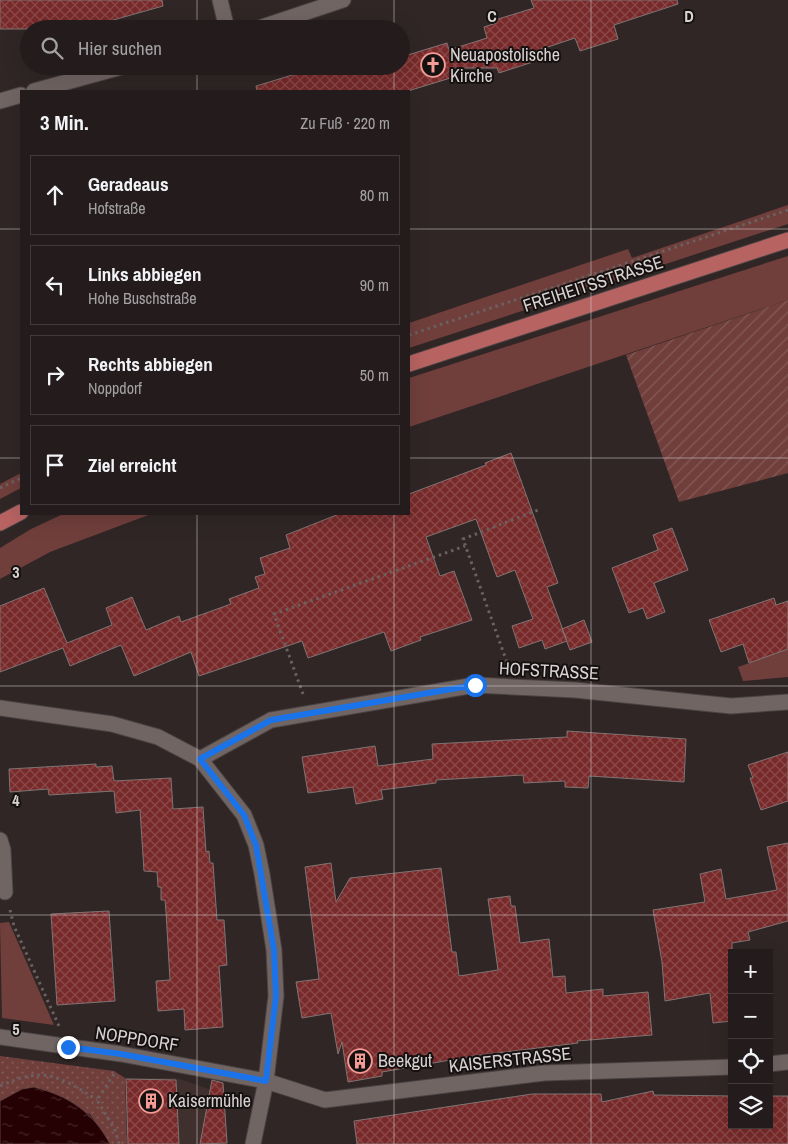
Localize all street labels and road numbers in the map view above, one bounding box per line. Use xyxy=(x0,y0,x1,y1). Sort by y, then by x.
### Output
street label: FREIHEITSSTRASSE xyxy=(520,249,666,318)
street label: HOFSTRASSE xyxy=(498,655,600,686)
street label: NOPPDORF xyxy=(94,1020,180,1057)
street label: KAISERSTRASSE xyxy=(447,1041,572,1078)

